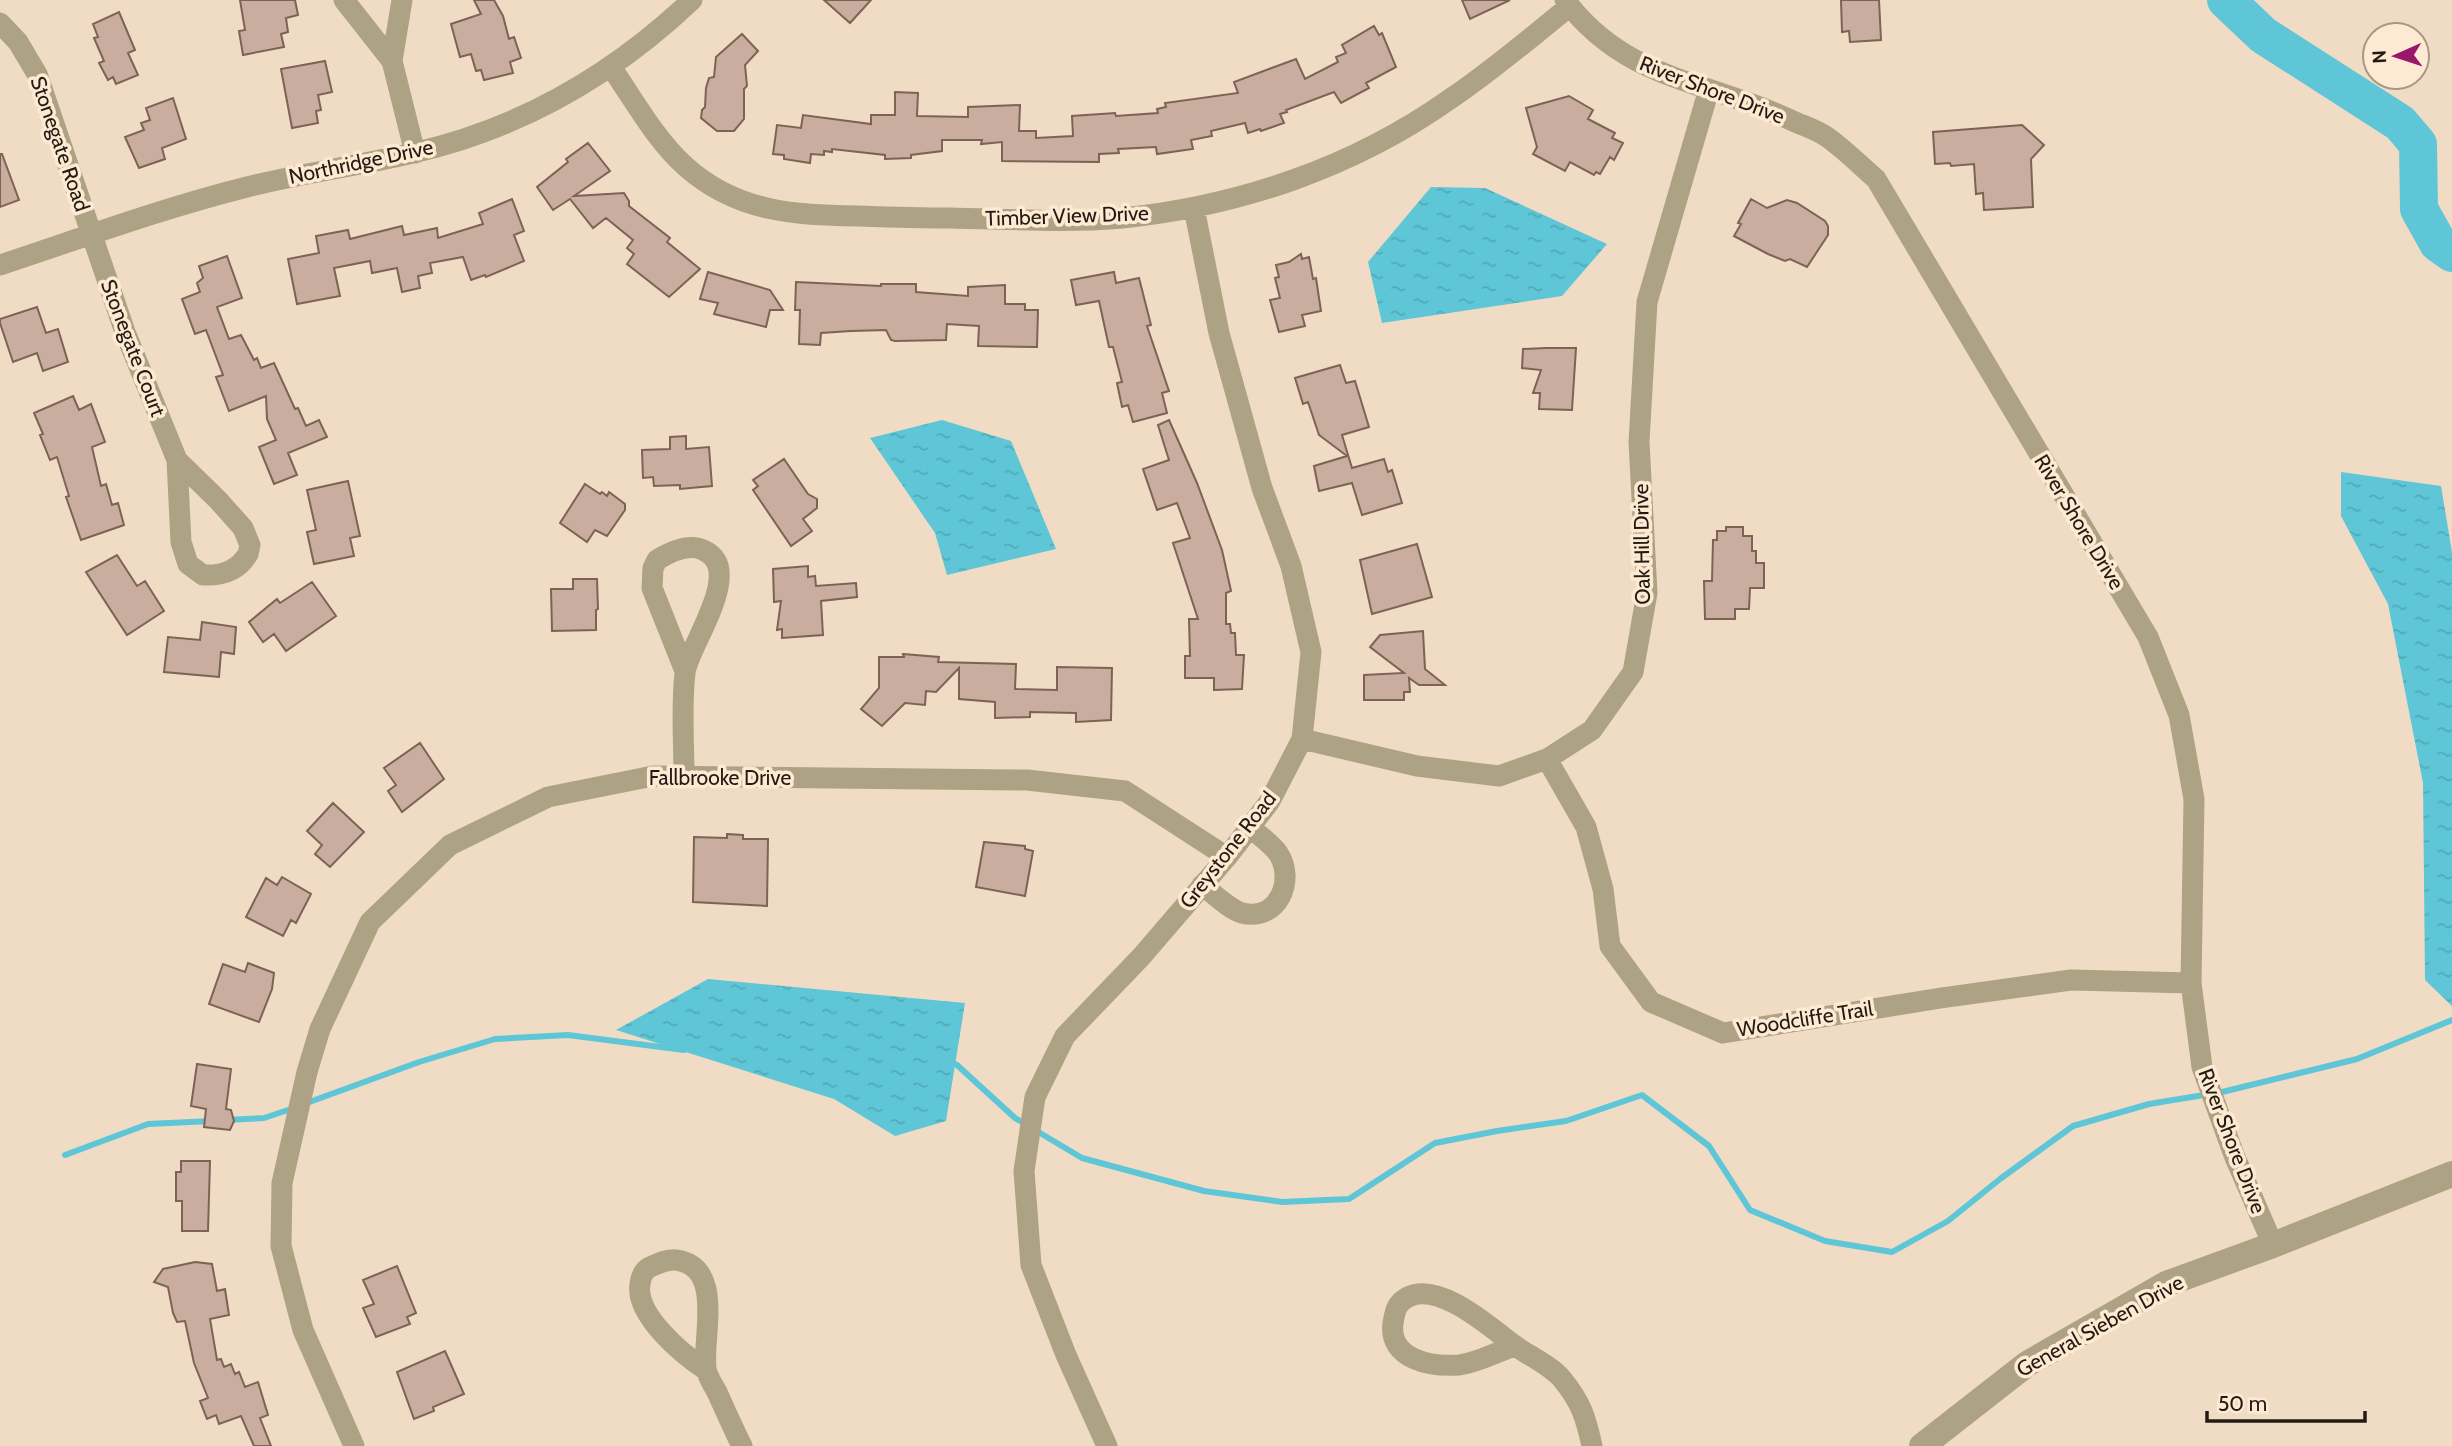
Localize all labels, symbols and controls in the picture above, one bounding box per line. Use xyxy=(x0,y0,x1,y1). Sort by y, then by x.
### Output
north arrow xyxy=(2361,21,2431,91)
street label: River Shore Drive xyxy=(1636,50,1788,129)
text: N xyxy=(2368,50,2391,64)
street label: Stonegate Road xyxy=(26,73,95,215)
street label: Northridge Drive xyxy=(286,134,436,189)
street label: Timber View Drive xyxy=(985,200,1149,231)
street label: Stonegate Court xyxy=(96,276,171,420)
street label: River Shore Drive xyxy=(2029,450,2130,594)
street label: Oak Hill Drive xyxy=(1628,483,1655,605)
street label: Fallbrooke Drive xyxy=(649,765,791,790)
street label: Greystone Road xyxy=(1174,786,1281,913)
street label: Woodcliffe Trail xyxy=(1735,995,1875,1042)
street label: River Shore Drive xyxy=(2193,1065,2272,1217)
street label: General Sieben Drive xyxy=(2012,1269,2188,1382)
scale bar xyxy=(2207,1380,2364,1424)
text: 50 m xyxy=(2218,1391,2267,1416)

